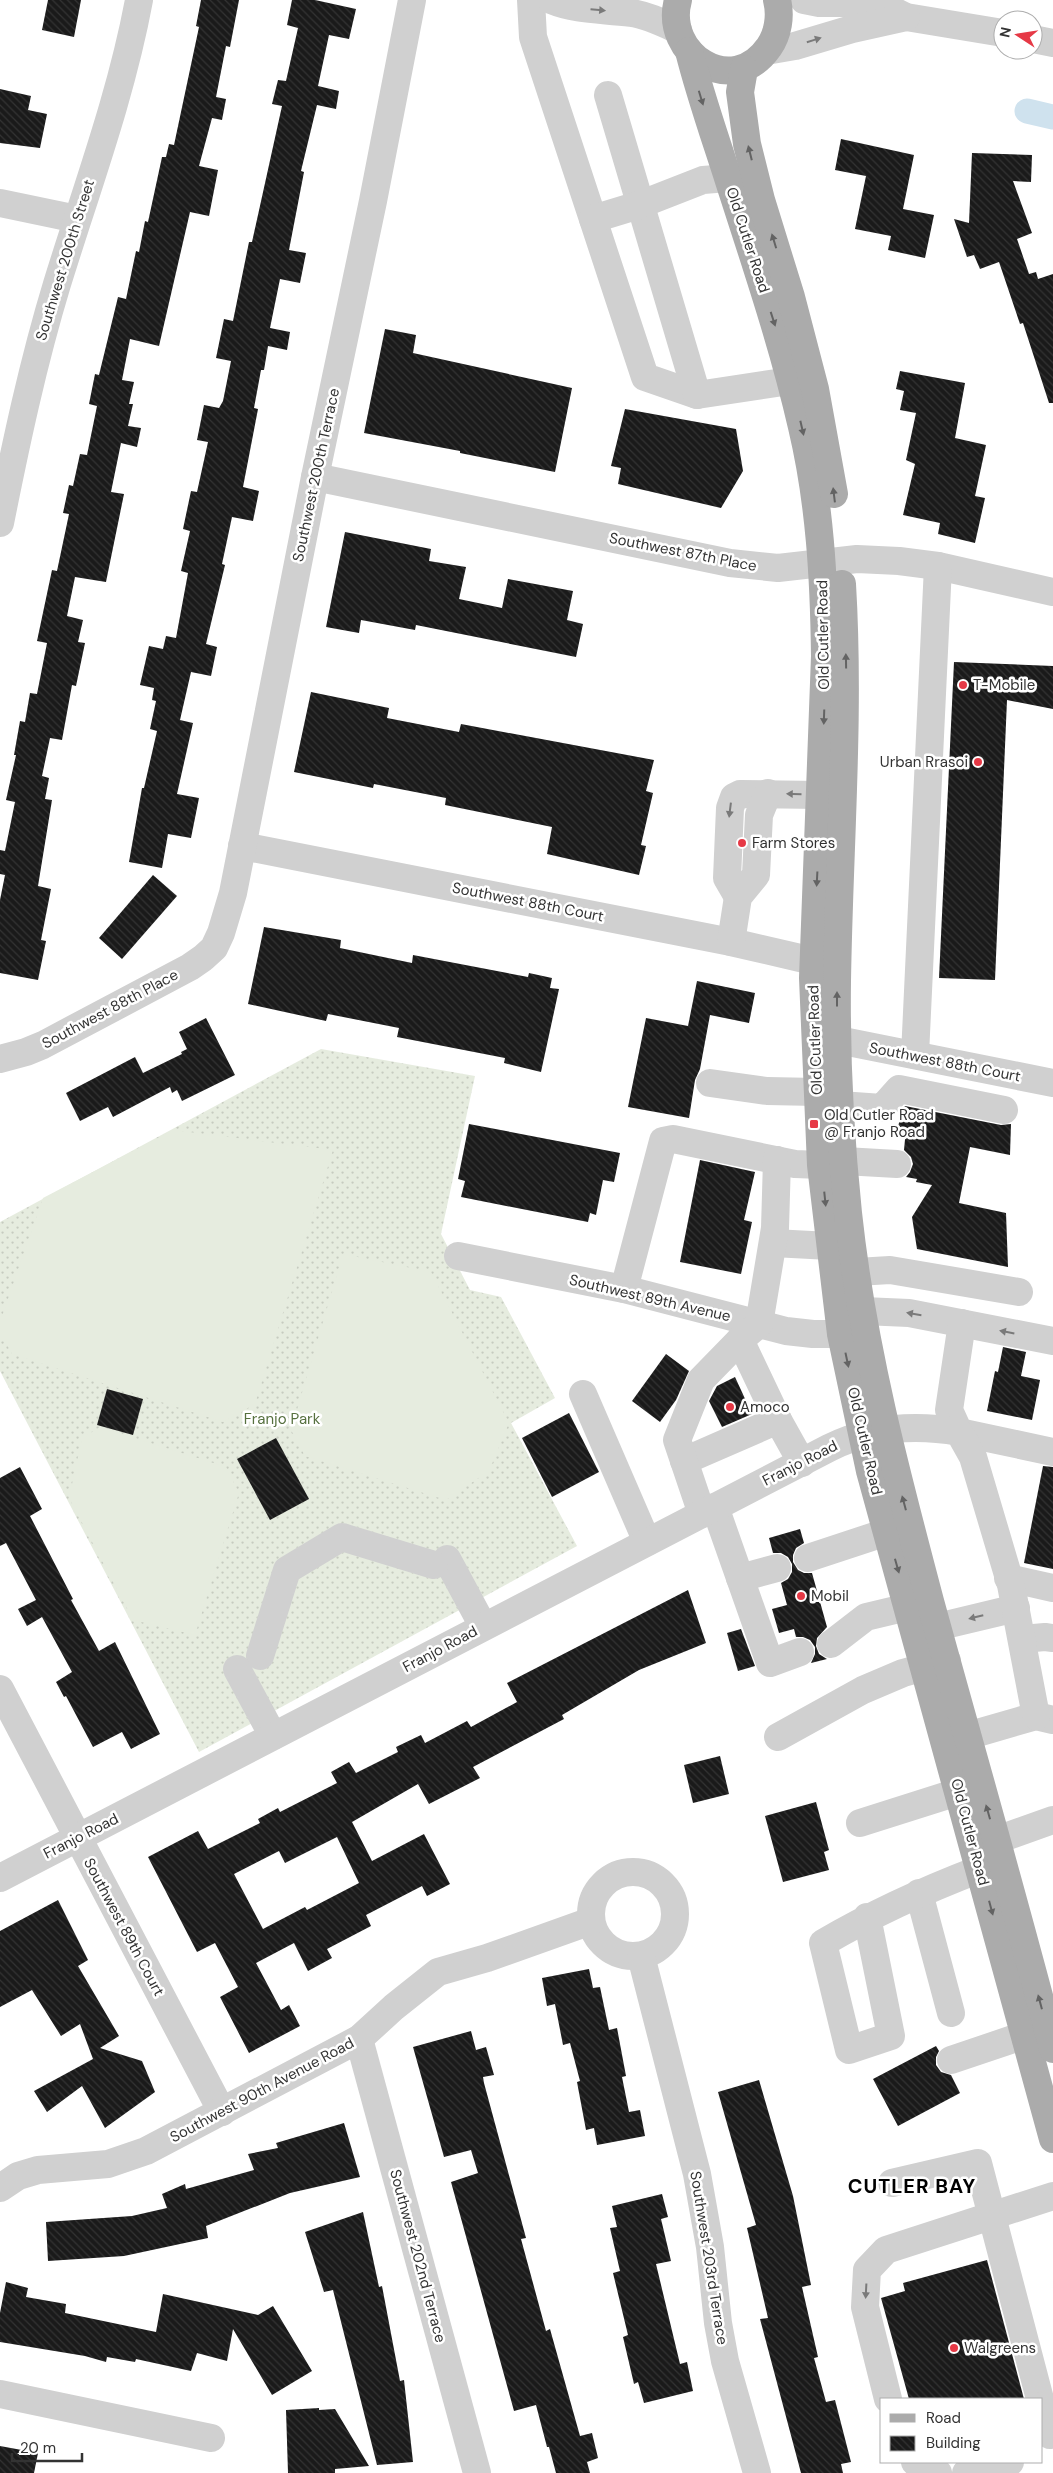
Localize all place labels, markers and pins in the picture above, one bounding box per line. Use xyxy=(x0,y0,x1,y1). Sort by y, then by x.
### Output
place label: T-Mobile xyxy=(973,675,1035,695)
marker: T-Mobile xyxy=(957,679,969,691)
place label: Urban Rrasoi xyxy=(880,752,968,772)
marker: Urban Rrasoi xyxy=(972,756,984,768)
place label: Farm Stores xyxy=(752,833,835,853)
marker: Farm Stores xyxy=(736,837,748,849)
place label: Old Cutler Road @ Franjo Road xyxy=(824,1105,934,1142)
marker: Old Cutler Road @ Franjo Road xyxy=(808,1118,820,1130)
place label: Amoco xyxy=(740,1397,790,1417)
marker: Amoco xyxy=(724,1401,736,1413)
place label: Mobil xyxy=(811,1586,849,1606)
marker: Mobil xyxy=(795,1590,807,1602)
place label: Walgreens xyxy=(964,2338,1036,2358)
marker: Walgreens xyxy=(948,2342,960,2354)

